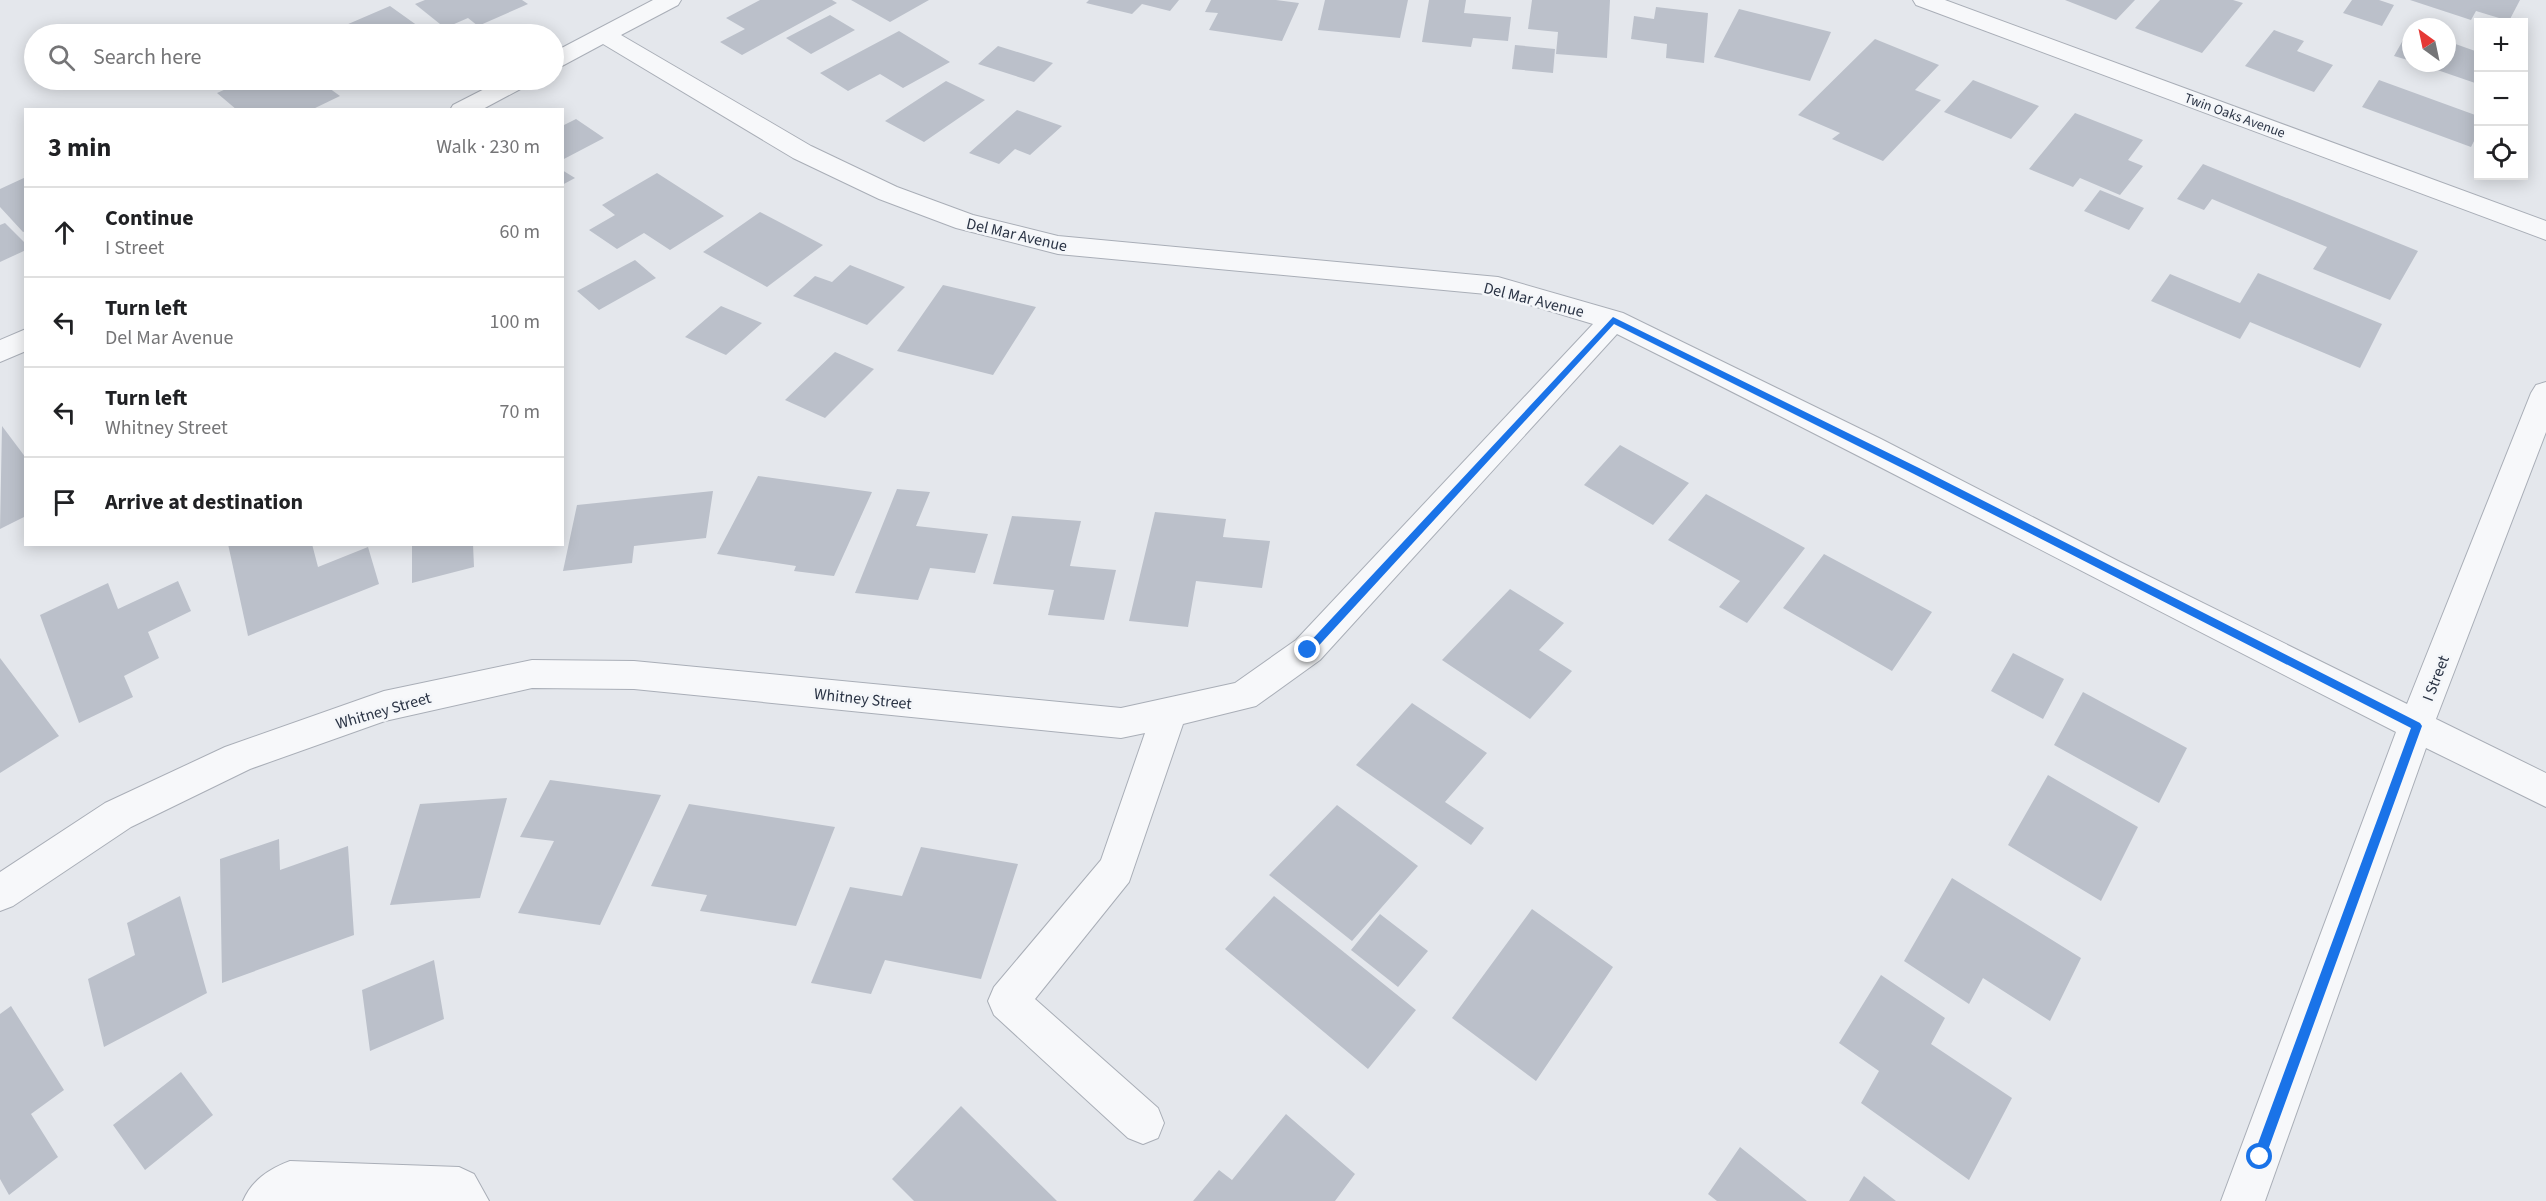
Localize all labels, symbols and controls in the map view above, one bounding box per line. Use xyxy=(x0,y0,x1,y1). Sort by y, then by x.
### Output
north arrow xyxy=(2402,18,2456,72)
map controls xyxy=(2474,18,2528,180)
button: + xyxy=(2474,18,2528,72)
search box xyxy=(24,24,564,90)
icon: search xyxy=(45,41,78,74)
text: Search here xyxy=(93,41,201,73)
button: − xyxy=(2474,72,2528,126)
street label: Twin Oaks Avenue xyxy=(2181,88,2288,143)
button: locate xyxy=(2474,126,2528,180)
text: 3 min xyxy=(48,129,111,166)
text: Walk · 230 m xyxy=(436,133,540,161)
text: Continue xyxy=(105,202,194,234)
street label: Del Mar Avenue xyxy=(964,213,1069,257)
icon: ahead xyxy=(48,216,81,249)
text: 60 m xyxy=(500,218,540,246)
text: I Street xyxy=(105,234,164,262)
street label: Del Mar Avenue xyxy=(1481,277,1586,323)
text: Turn left xyxy=(105,292,187,324)
icon: left xyxy=(48,306,81,339)
text: 100 m xyxy=(490,308,540,336)
text: Del Mar Avenue xyxy=(105,324,234,352)
text: Turn left xyxy=(105,382,187,414)
icon: left xyxy=(48,396,81,429)
text: 70 m xyxy=(500,398,540,426)
text: Whitney Street xyxy=(105,414,228,442)
icon: arrive xyxy=(48,486,81,519)
text: Arrive at destination xyxy=(105,486,303,518)
route end xyxy=(1294,636,1320,662)
street label: I Street xyxy=(2417,652,2455,704)
street label: Whitney Street xyxy=(813,683,913,715)
street label: Whitney Street xyxy=(333,687,434,735)
route start xyxy=(2246,1143,2272,1169)

